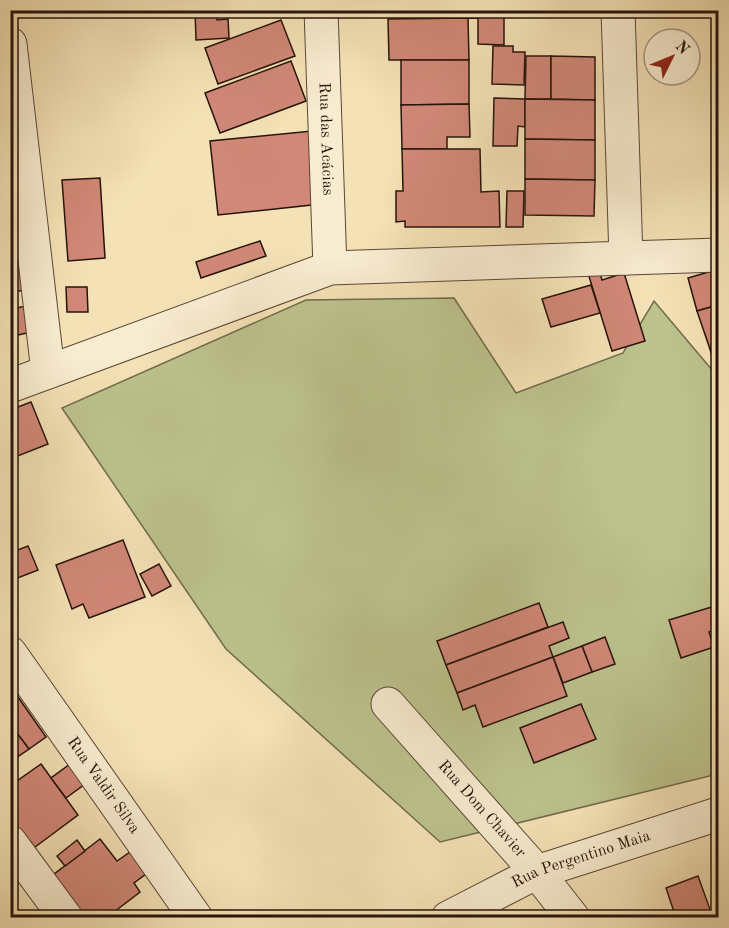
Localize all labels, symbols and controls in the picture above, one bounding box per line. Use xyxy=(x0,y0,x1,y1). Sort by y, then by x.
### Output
north arrow xyxy=(642,27,702,87)
text: N xyxy=(671,38,692,59)
street label: Rua das Acácias xyxy=(316,82,335,196)
street label: Rua Valdir Silva xyxy=(64,734,142,837)
street label: Rua Dom Chavier xyxy=(435,758,529,861)
street label: Rua Pergentino Maia xyxy=(509,828,652,892)

